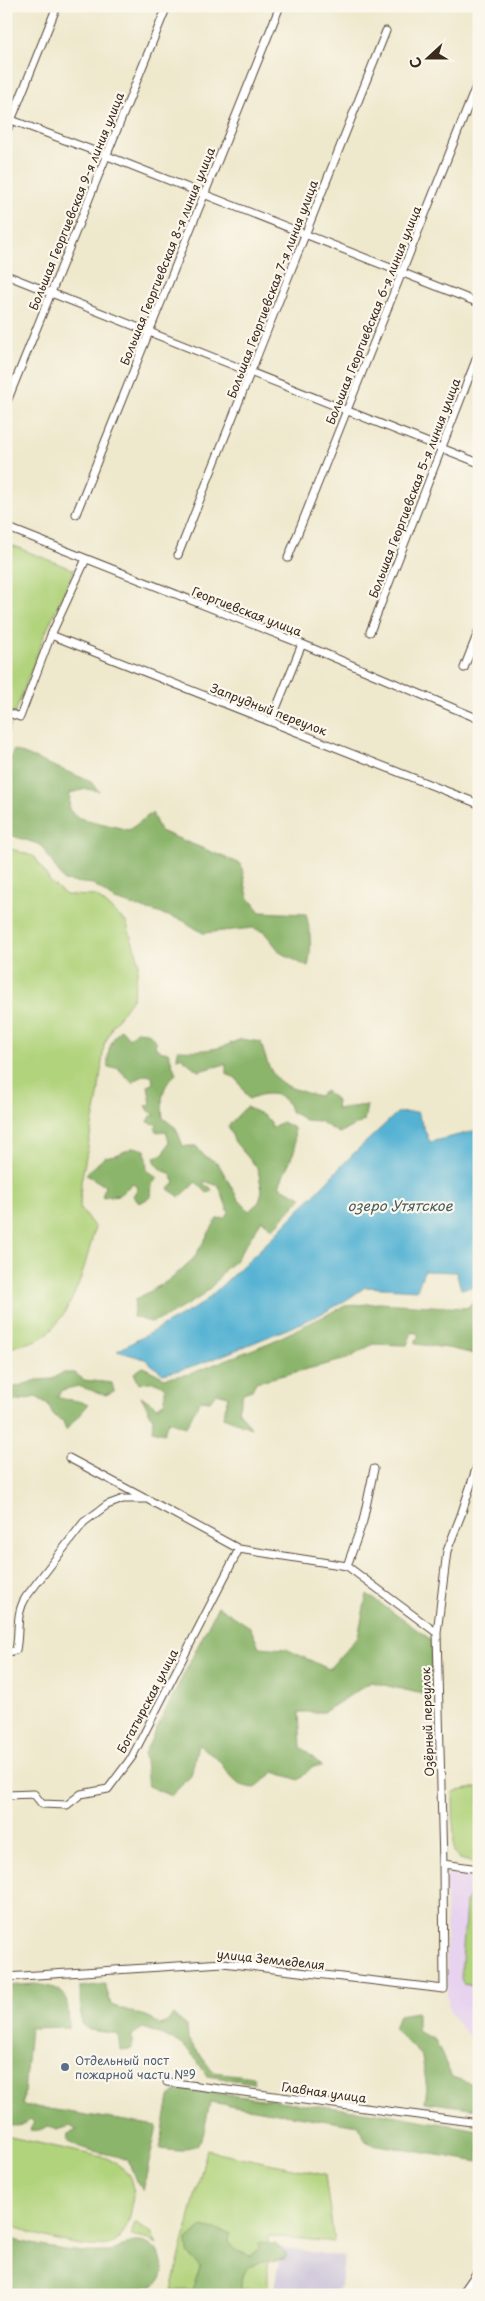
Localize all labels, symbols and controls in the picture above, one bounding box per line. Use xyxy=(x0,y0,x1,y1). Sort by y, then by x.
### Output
north arrow xyxy=(402,32,452,82)
text: С xyxy=(404,54,427,72)
street label: Большая Георгиевская 9-я линия улица xyxy=(24,89,128,313)
street label: Большая Георгиевская 8-я линия улица xyxy=(115,144,219,368)
street label: Большая Георгиевская 7-я линия улица xyxy=(222,177,322,401)
street label: Большая Георгиевская 6-я линия улица xyxy=(321,203,425,427)
street label: Большая Георгиевская 5-я линия улица xyxy=(364,375,465,601)
street label: Георгиевская улица xyxy=(189,582,305,640)
street label: Запрудный переулок xyxy=(208,678,331,740)
water label: озеро Утятское xyxy=(347,1195,454,1216)
street label: Богатырская улица xyxy=(112,1645,182,1756)
street label: Озёрный переулок xyxy=(416,1666,438,1777)
street label: улица Земледелия xyxy=(216,1944,326,1974)
place label: Отдельный пост пожарной части №9 xyxy=(75,2051,196,2083)
marker: Отдельный пост пожарной части №9 xyxy=(59,2061,71,2073)
street label: Главная улица xyxy=(280,2077,368,2107)

